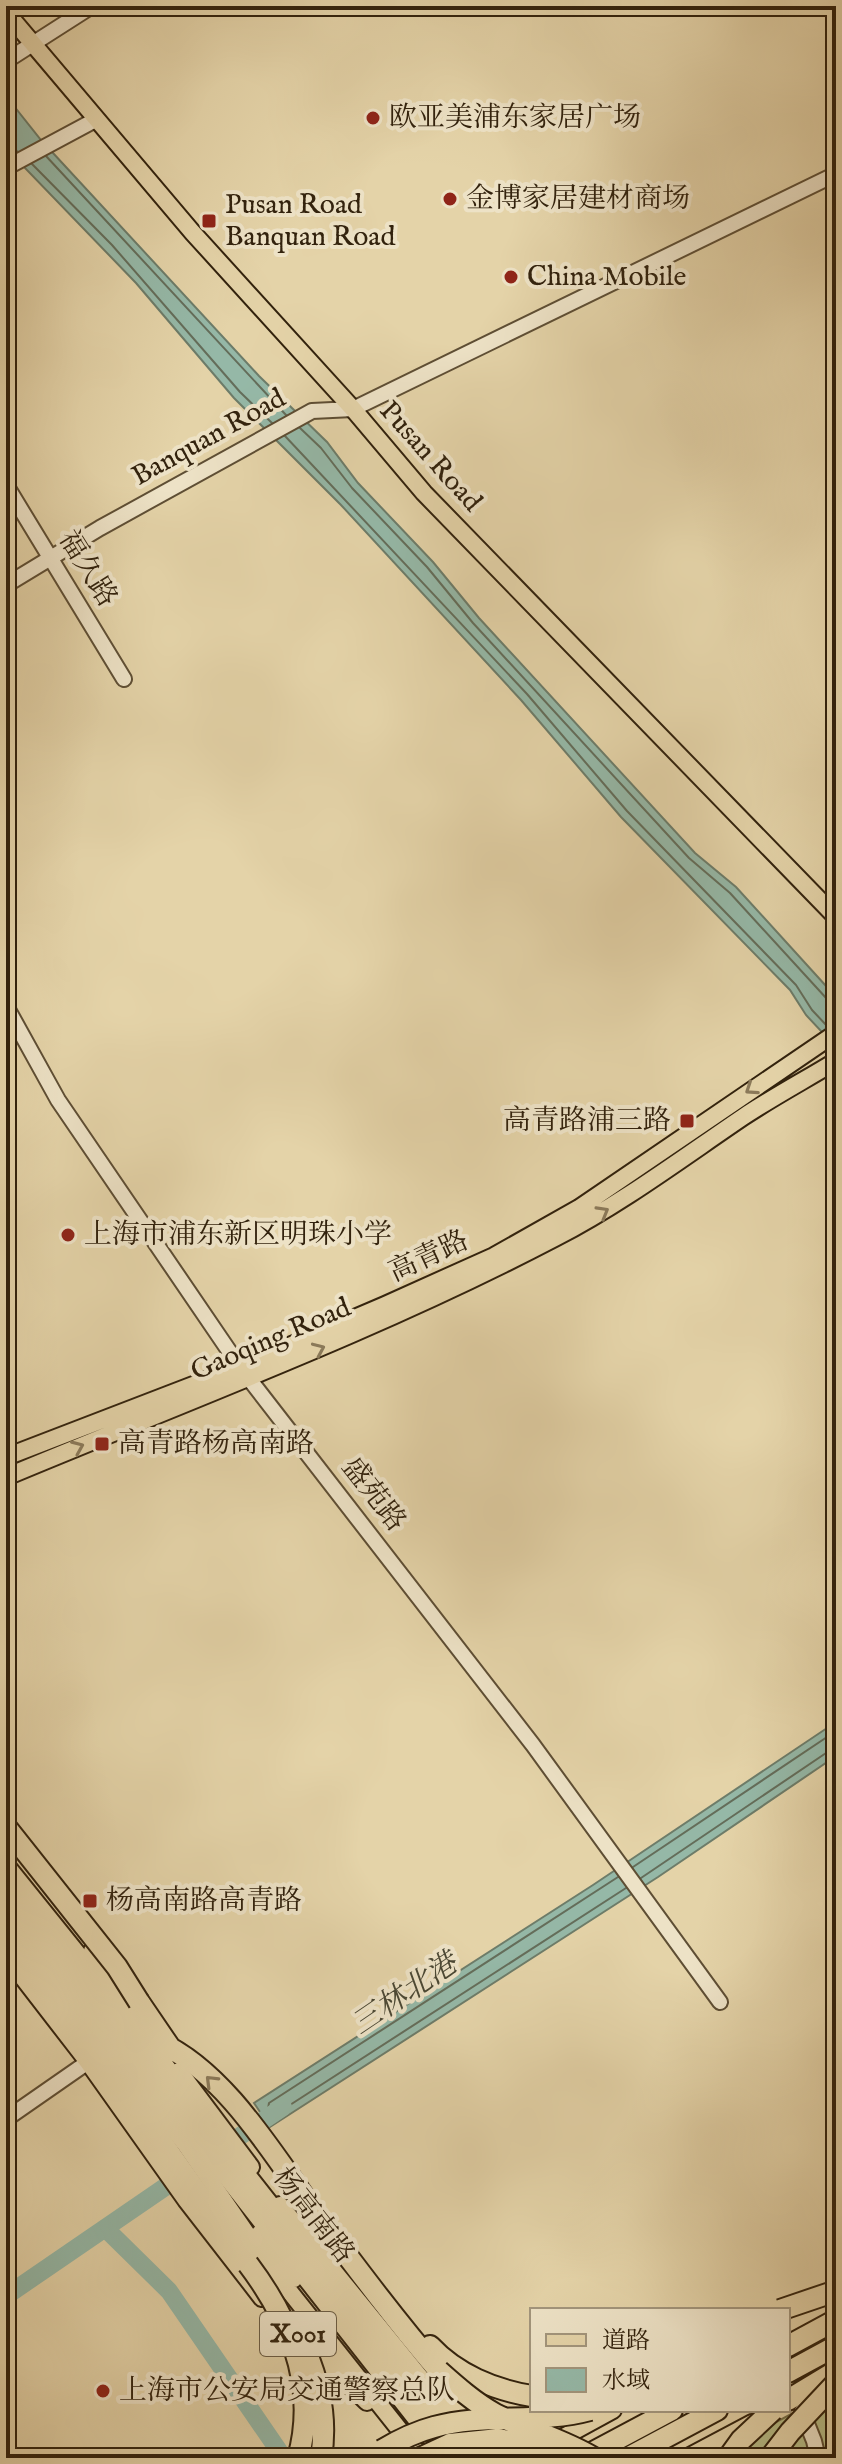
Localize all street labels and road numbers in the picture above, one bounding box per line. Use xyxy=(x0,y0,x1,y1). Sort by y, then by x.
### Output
street label: Banquan Road xyxy=(126,381,292,495)
street label: Pusan Road xyxy=(371,394,489,520)
street label: 福久路 xyxy=(50,524,124,614)
street label: 高青路 xyxy=(384,1223,474,1291)
street label: Gaoqing Road xyxy=(186,1291,356,1389)
street label: 盛苑路 xyxy=(333,1451,413,1539)
street label: 杨高南路 xyxy=(265,2161,361,2271)
road number: X001 xyxy=(260,2312,336,2356)

